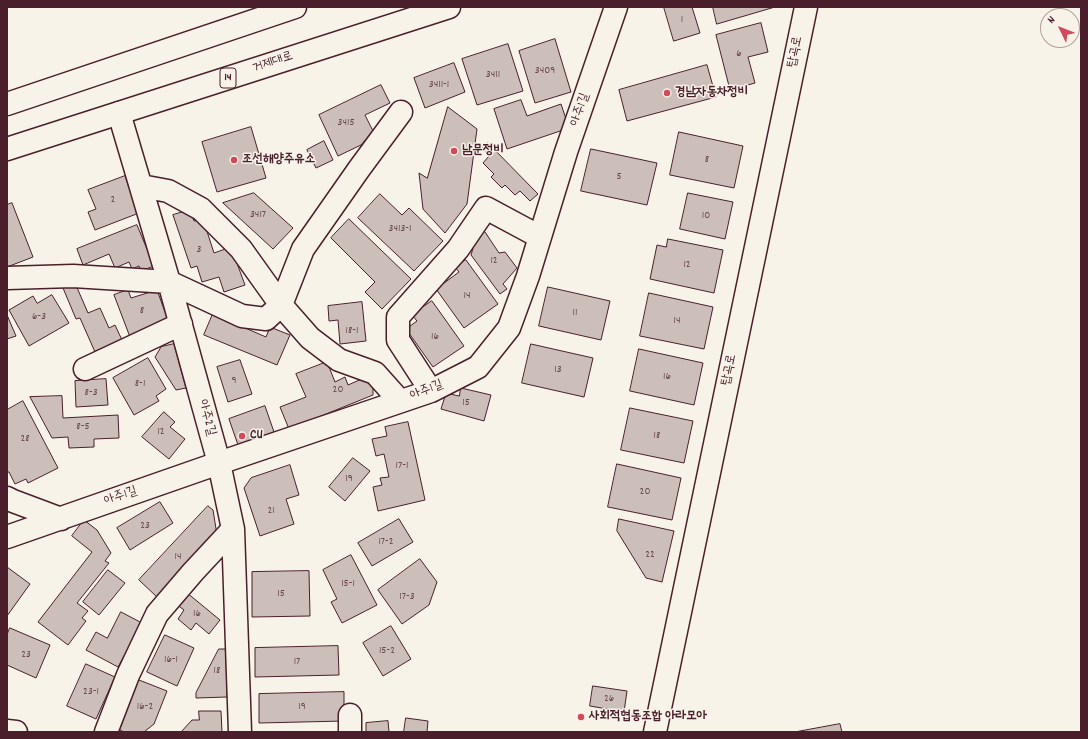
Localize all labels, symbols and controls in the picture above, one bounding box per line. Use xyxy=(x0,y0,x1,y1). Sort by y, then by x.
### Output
north arrow xyxy=(1040,8,1080,48)
house number: 1 xyxy=(681,13,683,27)
text: N xyxy=(1044,13,1060,28)
street label: 탑곡로 xyxy=(785,35,807,69)
house number: 6 xyxy=(736,47,742,61)
street label: 거제대로 xyxy=(251,49,295,77)
house number: 3409 xyxy=(535,64,555,78)
road number: 14 xyxy=(220,68,236,88)
house number: 3411 xyxy=(486,68,500,82)
house number: 3411-1 xyxy=(429,78,449,92)
place label: 경남자동차정비 xyxy=(675,85,748,101)
marker: 경남자동차정비 xyxy=(662,88,672,98)
street label: 아주1길 xyxy=(568,91,594,129)
house number: 3415 xyxy=(338,116,354,130)
place label: 남문정비 xyxy=(462,143,504,159)
marker: 남문정비 xyxy=(449,146,459,156)
place label: 조선해양주유소 xyxy=(242,152,315,168)
house number: 8 xyxy=(705,153,709,167)
marker: 조선해양주유소 xyxy=(229,155,239,165)
house number: 5 xyxy=(616,170,622,184)
house number: 2 xyxy=(111,193,115,207)
house number: 3417 xyxy=(250,208,266,222)
house number: 10 xyxy=(702,209,710,223)
house number: 3413-1 xyxy=(389,222,411,236)
house number: 3 xyxy=(197,243,201,257)
house number: 12 xyxy=(490,254,498,268)
house number: 12 xyxy=(683,258,691,272)
house number: 14 xyxy=(464,289,470,303)
house number: 8 xyxy=(140,304,144,318)
house number: 11 xyxy=(573,306,577,320)
house number: 6-3 xyxy=(32,310,46,324)
house number: 14 xyxy=(674,314,680,328)
house number: 18-1 xyxy=(346,324,358,338)
house number: 16 xyxy=(431,330,439,344)
street label: 탑곡로 xyxy=(719,353,741,387)
house number: 13 xyxy=(554,363,562,377)
house number: 16 xyxy=(663,370,671,384)
house number: 9 xyxy=(231,374,237,388)
house number: 8-1 xyxy=(135,377,145,391)
street label: 아주1길 xyxy=(408,377,446,405)
house number: 20 xyxy=(333,383,343,397)
house number: 8-3 xyxy=(84,386,98,400)
house number: 15 xyxy=(462,396,470,410)
street label: 아주2길 xyxy=(194,398,218,438)
house number: 8-5 xyxy=(76,420,90,434)
house number: 12 xyxy=(157,425,165,439)
place label: CU xyxy=(250,428,263,444)
house number: 18 xyxy=(654,429,660,443)
marker: CU xyxy=(237,431,247,441)
house number: 28 xyxy=(20,432,30,446)
house number: 17-1 xyxy=(396,459,408,473)
house number: 19 xyxy=(345,472,353,486)
street label: 아주1길 xyxy=(102,484,140,510)
house number: 20 xyxy=(640,485,650,499)
house number: 21 xyxy=(267,504,275,518)
house number: 23 xyxy=(140,519,150,533)
house number: 17-2 xyxy=(378,535,394,549)
house number: 22 xyxy=(645,548,655,562)
house number: 14 xyxy=(175,550,181,564)
house number: 15-1 xyxy=(341,577,355,591)
house number: 15 xyxy=(277,587,285,601)
house number: 17-3 xyxy=(399,590,415,604)
house number: 16 xyxy=(193,607,201,621)
house number: 15-2 xyxy=(379,644,395,658)
house number: 23 xyxy=(21,648,31,662)
house number: 16-1 xyxy=(164,653,178,667)
house number: 17 xyxy=(294,655,300,669)
house number: 18 xyxy=(214,664,220,678)
house number: 23-1 xyxy=(83,685,99,699)
house number: 26 xyxy=(604,692,614,706)
house number: 16-2 xyxy=(137,700,153,714)
house number: 19 xyxy=(298,700,306,714)
place label: 사회적협동조합 아라모아 xyxy=(589,709,707,725)
marker: 사회적협동조합 아라모아 xyxy=(576,712,586,722)

